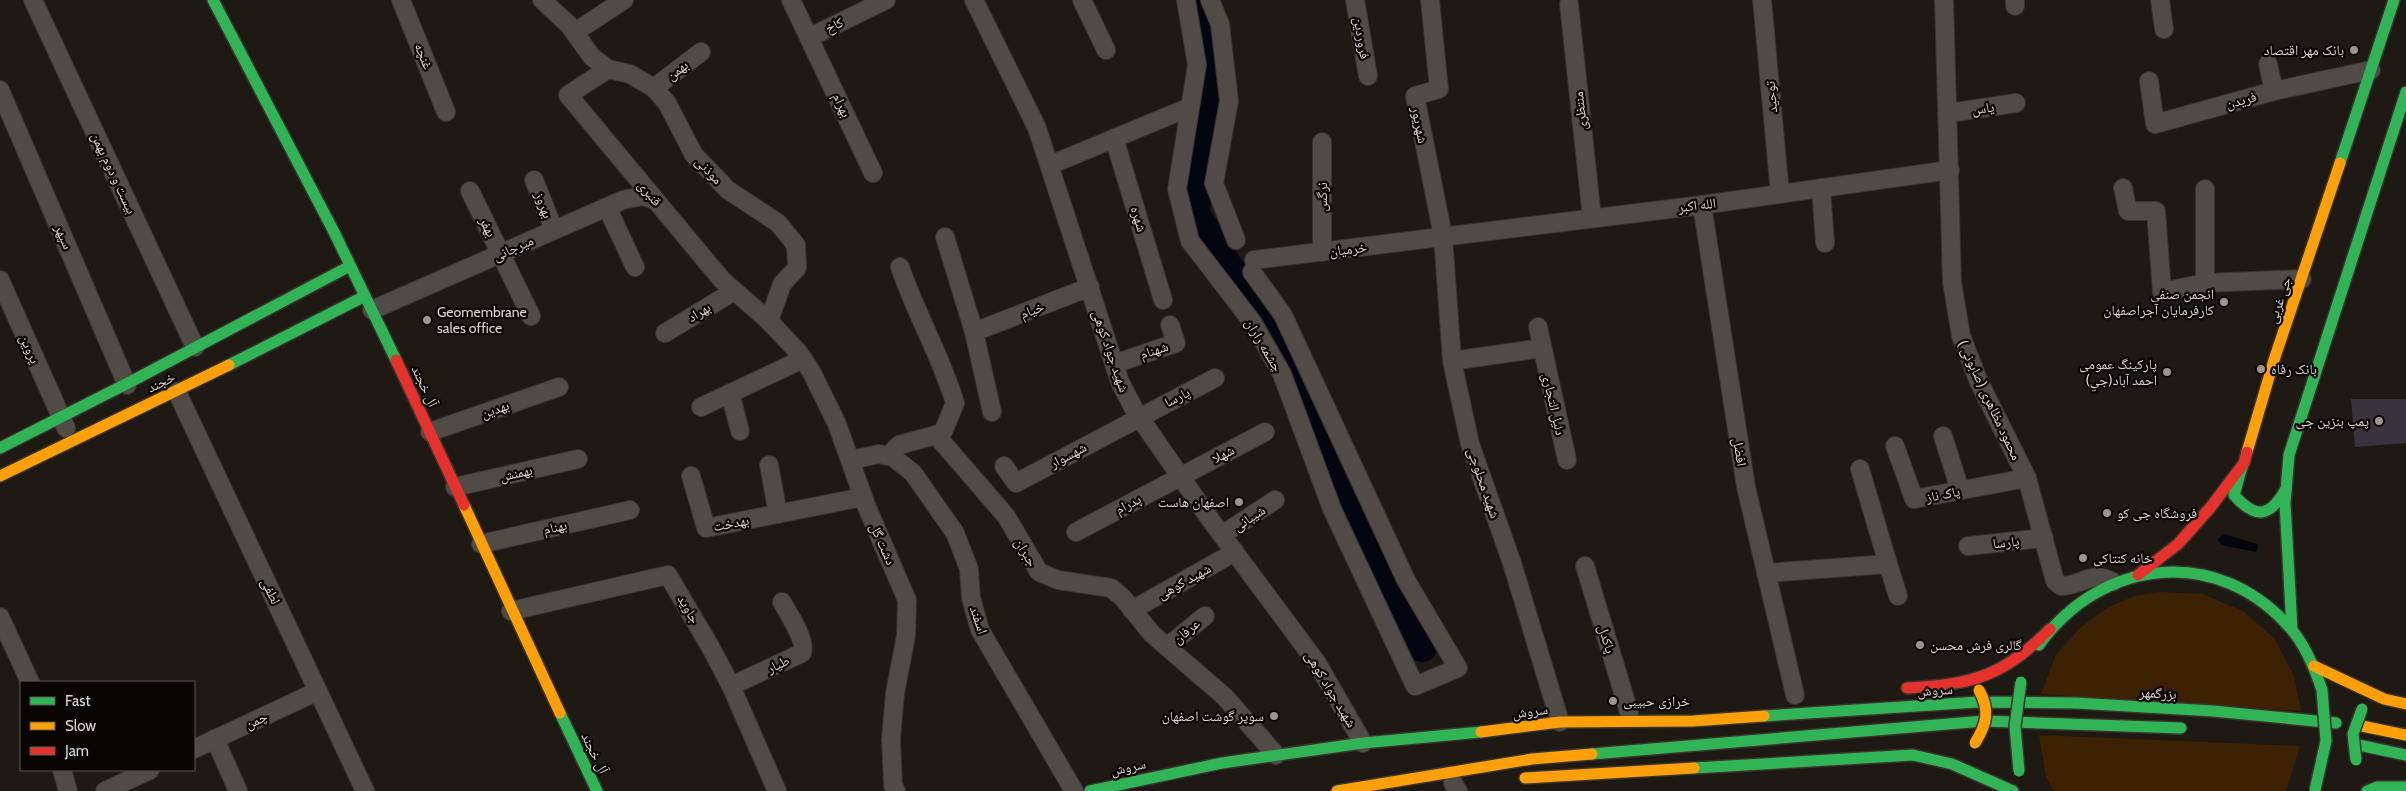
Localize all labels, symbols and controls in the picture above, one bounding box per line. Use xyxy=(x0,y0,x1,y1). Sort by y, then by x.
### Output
street label: کاخ xyxy=(822,13,847,38)
street label: فروردین xyxy=(1350,16,1374,60)
street label: غنچه xyxy=(411,40,437,72)
place label: بانک مهر اقتصاد xyxy=(2264,41,2344,59)
marker: بانک مهر اقتصاد xyxy=(2348,44,2360,56)
street label: بهمن xyxy=(662,56,692,84)
street label: توحید xyxy=(1761,80,1781,114)
street label: فریدن xyxy=(2224,87,2258,113)
street label: بهرام xyxy=(828,90,856,121)
street label: منتظری xyxy=(1569,91,1591,131)
street label: یاس xyxy=(1971,97,1996,118)
street label: شهریور xyxy=(1407,104,1432,145)
street label: بیست و دوم بهمن xyxy=(86,129,141,217)
street label: موذنی xyxy=(691,152,727,188)
street label: قنبری xyxy=(634,176,666,210)
street label: نرگس xyxy=(1313,182,1331,212)
street label: بهروز xyxy=(530,188,557,221)
street label: الله اکبر xyxy=(1676,194,1717,216)
street label: شهره xyxy=(1127,204,1151,234)
street label: بهفر xyxy=(475,213,501,240)
street label: سپهر xyxy=(50,221,77,252)
street label: میرجانی xyxy=(490,231,536,265)
street label: خرمیان xyxy=(1328,238,1368,260)
street label: جی غربی xyxy=(2263,274,2295,326)
place label: انجمن صنفی کارفرمایان آجراصفهان xyxy=(2103,285,2214,319)
marker: انجمن صنفی کارفرمایان آجراصفهان xyxy=(2218,296,2230,308)
street label: خیام xyxy=(1017,297,1047,324)
street label: بهراد xyxy=(684,298,714,326)
place label: Geomembrane sales office xyxy=(437,303,527,337)
street label: شهید جواد کوهی xyxy=(1088,307,1134,395)
marker: Geomembrane sales office xyxy=(421,314,433,326)
street label: چشمه راران xyxy=(1241,315,1287,375)
street label: پروین xyxy=(16,332,44,367)
street label: شهنام xyxy=(1137,337,1171,364)
street label: محمود مظاهری (صابونی ) xyxy=(1954,337,2026,463)
place label: پارکینگ عمومی احمد آباد(جي) xyxy=(2079,355,2157,392)
place label: بانک رفاه xyxy=(2271,360,2317,378)
street label: آل خجند xyxy=(408,362,443,410)
marker: بانک رفاه xyxy=(2255,363,2267,375)
marker: پارکینگ عمومی احمد آباد(جي) xyxy=(2161,366,2173,378)
street label: خجند xyxy=(144,368,178,396)
street label: دلیل التجاری xyxy=(1538,371,1570,437)
street label: پارسا xyxy=(1161,383,1193,411)
street label: بهدین xyxy=(478,396,512,422)
place label: پمپ بنزین جی xyxy=(2296,412,2369,430)
marker: پمپ بنزین جی xyxy=(2373,415,2385,427)
street label: افضل xyxy=(1729,437,1751,467)
street label: شهسوار xyxy=(1046,438,1089,473)
street label: شهلا xyxy=(1209,441,1237,467)
street label: شهید محلوجی xyxy=(1464,445,1504,521)
street label: بهمنش xyxy=(498,460,534,486)
street label: پاک ناز xyxy=(1923,482,1962,506)
street label: پدرام xyxy=(1112,490,1145,519)
place label: اصفهان هاست xyxy=(1158,493,1229,511)
marker: اصفهان هاست xyxy=(1233,496,1245,508)
street label: شیبانی xyxy=(1229,501,1269,535)
place label: فروشگاه جی کو xyxy=(2117,504,2197,522)
marker: فروشگاه جی کو xyxy=(2101,507,2113,519)
street label: بهدخت xyxy=(712,511,751,535)
street label: بهنام xyxy=(541,516,569,539)
street label: دشت گل xyxy=(866,520,900,568)
street label: پارسا xyxy=(1992,532,2020,552)
street label: جبران xyxy=(1011,534,1042,570)
place label: خانه کنتاکی xyxy=(2093,549,2153,567)
marker: خانه کنتاکی xyxy=(2077,552,2089,564)
street label: شهید کوهی xyxy=(1154,559,1214,603)
street label: لطفی xyxy=(257,575,285,607)
street label: جاوید xyxy=(674,591,704,627)
street label: اسفند xyxy=(966,604,992,636)
street label: عرفان xyxy=(1169,614,1203,648)
street label: پاکدل xyxy=(1594,622,1620,656)
place label: گالری فرش محسن xyxy=(1930,636,2022,654)
marker: گالری فرش محسن xyxy=(1914,639,1926,651)
street label: شهید جواد کوهی xyxy=(1301,647,1361,731)
street label: طیار xyxy=(763,651,792,677)
street label: سروش xyxy=(1917,680,1953,700)
legend xyxy=(20,681,195,771)
street label: بزرگمهر xyxy=(2138,683,2177,703)
text: Fast xyxy=(65,692,90,710)
place label: خرازی حبیبی xyxy=(1623,692,1690,710)
marker: خرازی حبیبی xyxy=(1607,695,1619,707)
street label: سروش xyxy=(1511,700,1549,722)
street label: چمن xyxy=(242,707,270,733)
place label: سوپر گوشت اصفهان xyxy=(1162,707,1264,725)
marker: سوپر گوشت اصفهان xyxy=(1268,710,1280,722)
text: Slow xyxy=(65,717,96,735)
street label: آل خجند xyxy=(577,729,613,777)
text: Jam xyxy=(64,742,89,760)
street label: سروش xyxy=(1109,754,1147,780)

